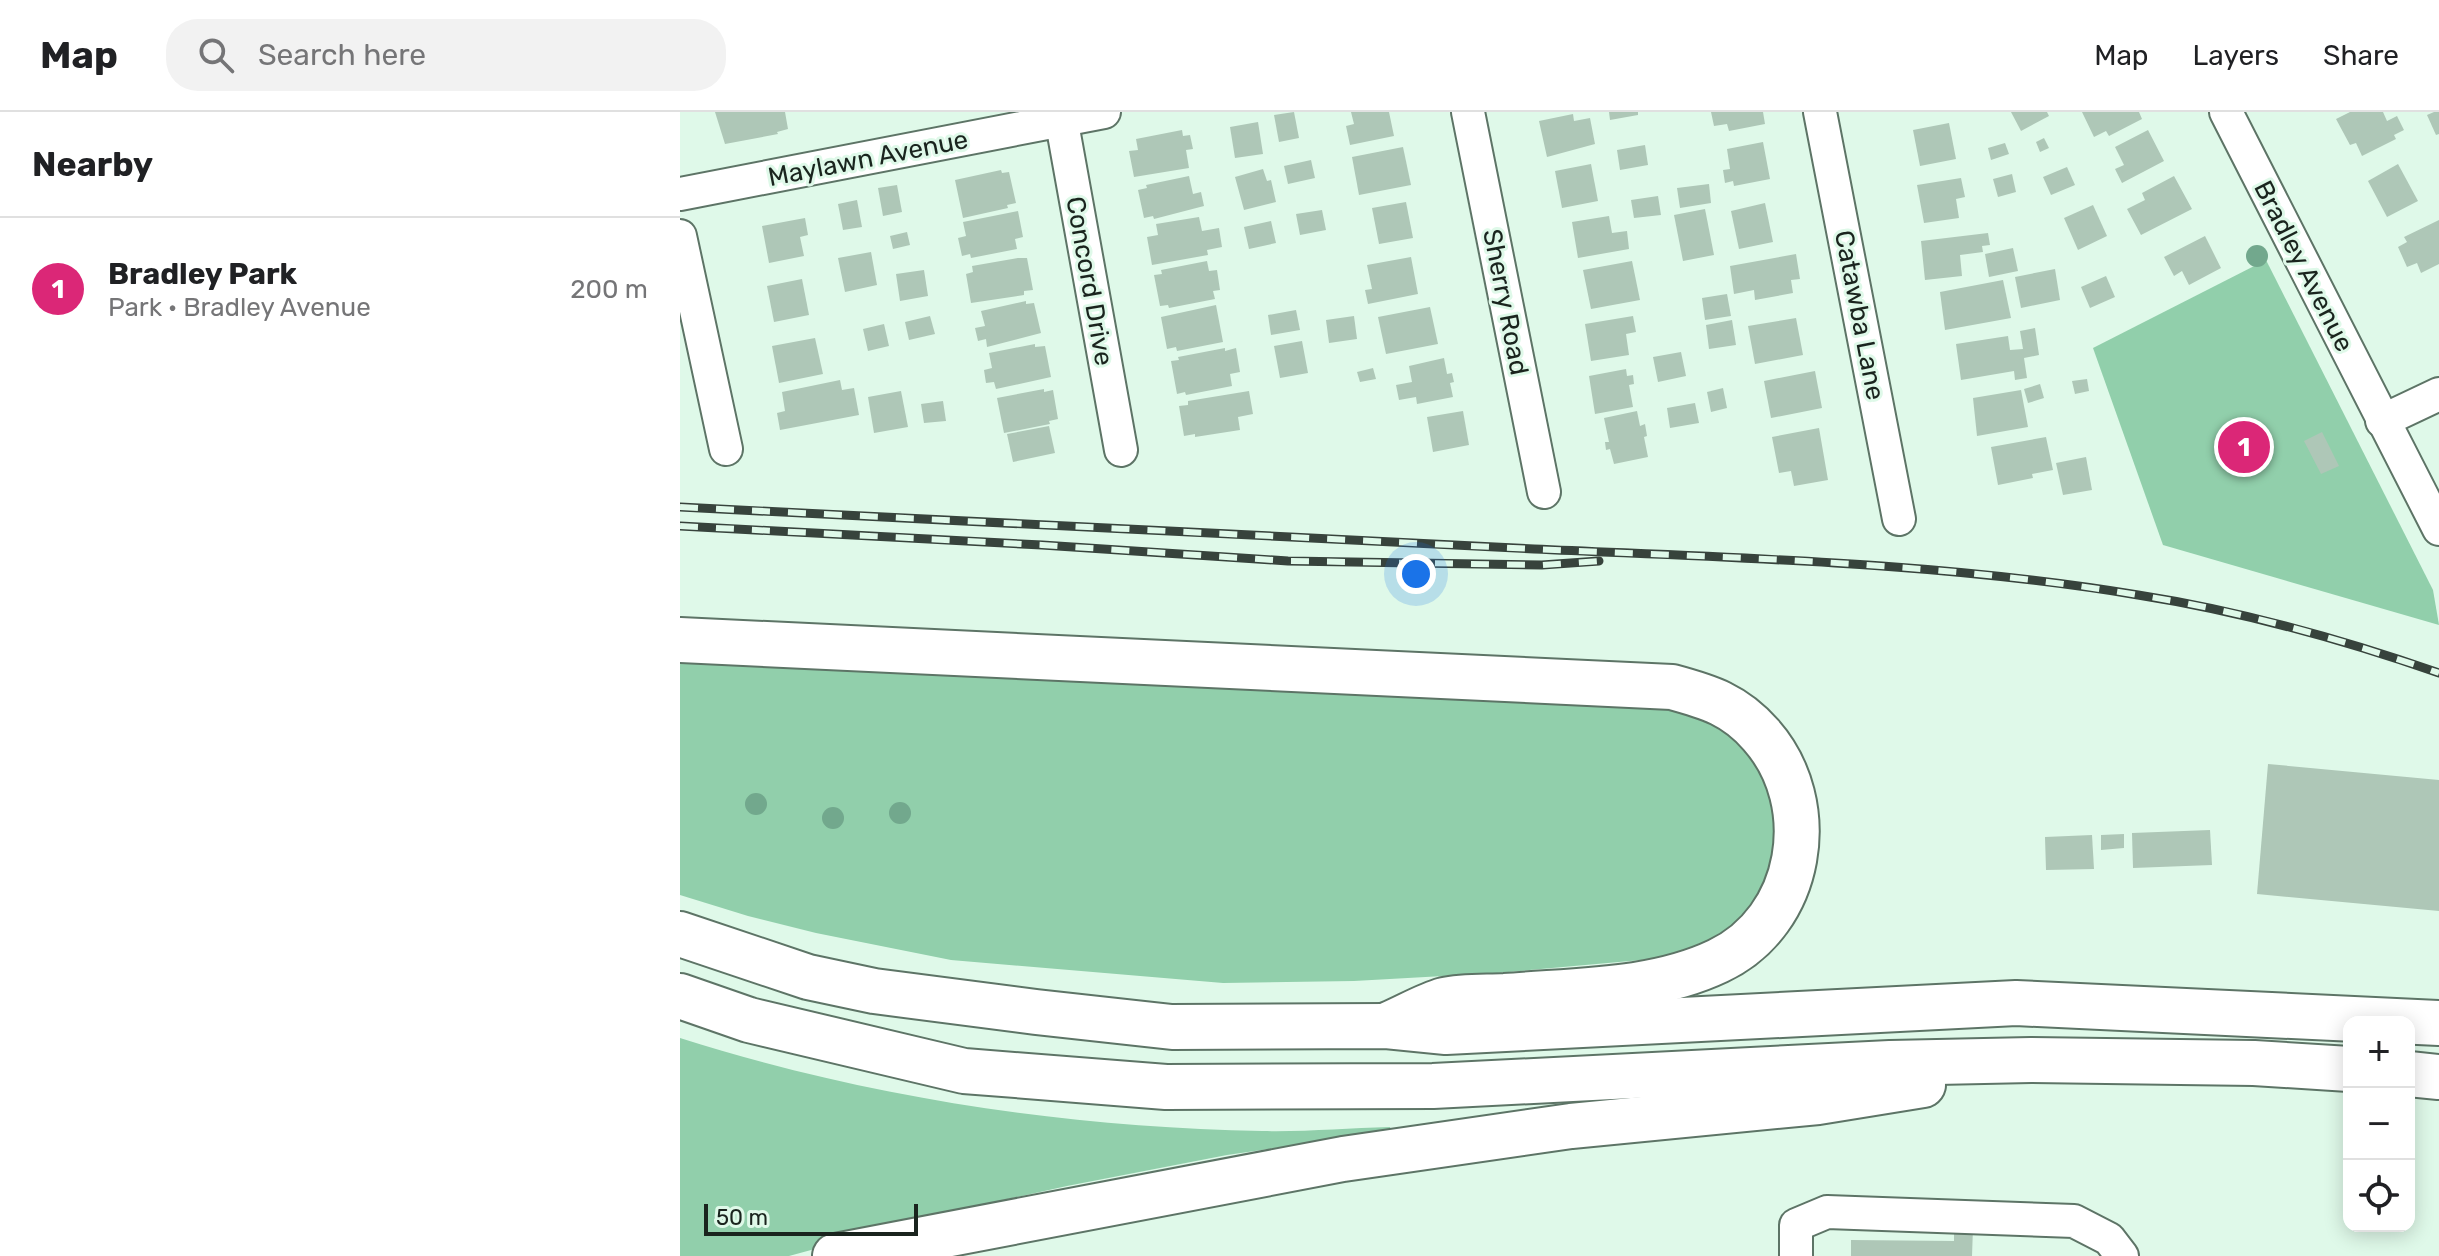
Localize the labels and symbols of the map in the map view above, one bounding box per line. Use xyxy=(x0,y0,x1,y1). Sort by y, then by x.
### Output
street label: Maylawn Avenue xyxy=(765,124,971,193)
street label: Bradley Avenue xyxy=(2247,176,2360,357)
street label: Concord Drive xyxy=(1059,194,1120,368)
street label: Sherry Road xyxy=(1476,227,1535,378)
street label: Catawba Lane xyxy=(1828,228,1891,403)
pin: 1 xyxy=(2218,417,2270,477)
your location xyxy=(1396,554,1436,594)
scale bar xyxy=(704,1200,918,1236)

